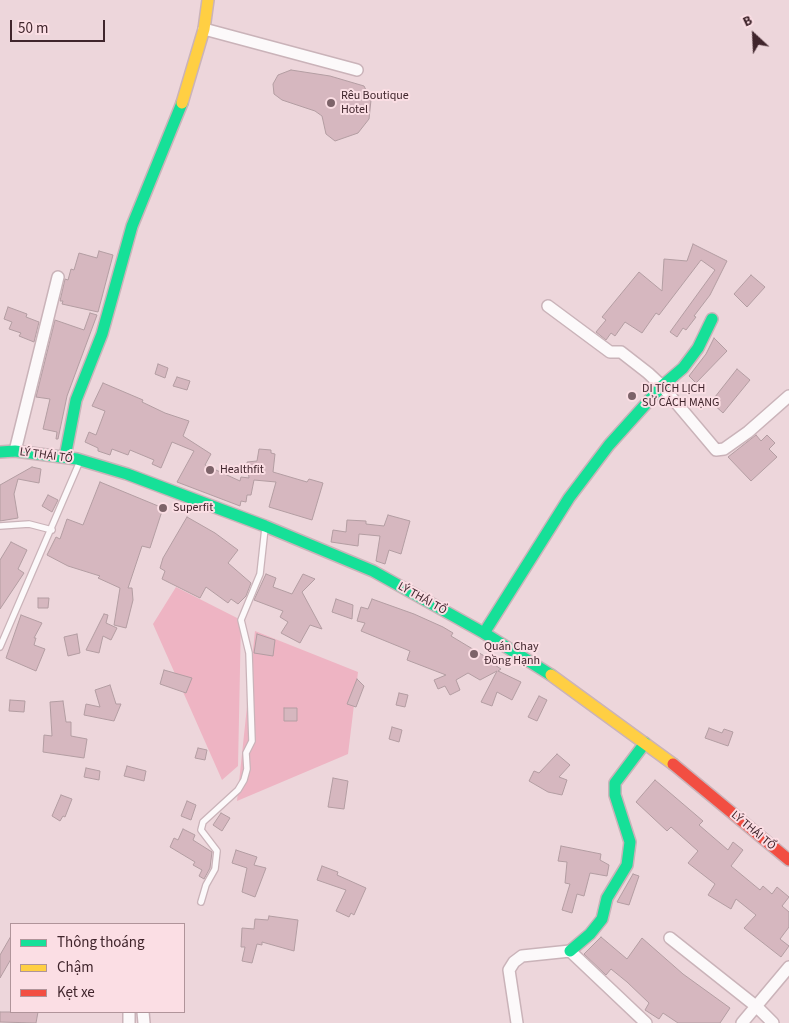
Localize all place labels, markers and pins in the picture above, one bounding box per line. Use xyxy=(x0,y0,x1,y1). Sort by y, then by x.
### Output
place label: Rêu Boutique Hotel xyxy=(341,89,409,117)
marker: Rêu Boutique Hotel xyxy=(325,97,337,109)
place label: DI TÍCH LỊCH SỬ CÁCH MẠNG xyxy=(642,382,719,410)
marker: DI TÍCH LỊCH SỬ CÁCH MẠNG xyxy=(626,390,638,402)
place label: Healthfit xyxy=(220,463,264,477)
marker: Healthfit xyxy=(204,464,216,476)
place label: Superfit xyxy=(173,501,213,515)
marker: Superfit xyxy=(157,502,169,514)
place label: Quán Chay Đồng Hạnh xyxy=(484,640,540,668)
marker: Quán Chay Đồng Hạnh xyxy=(468,648,480,660)

